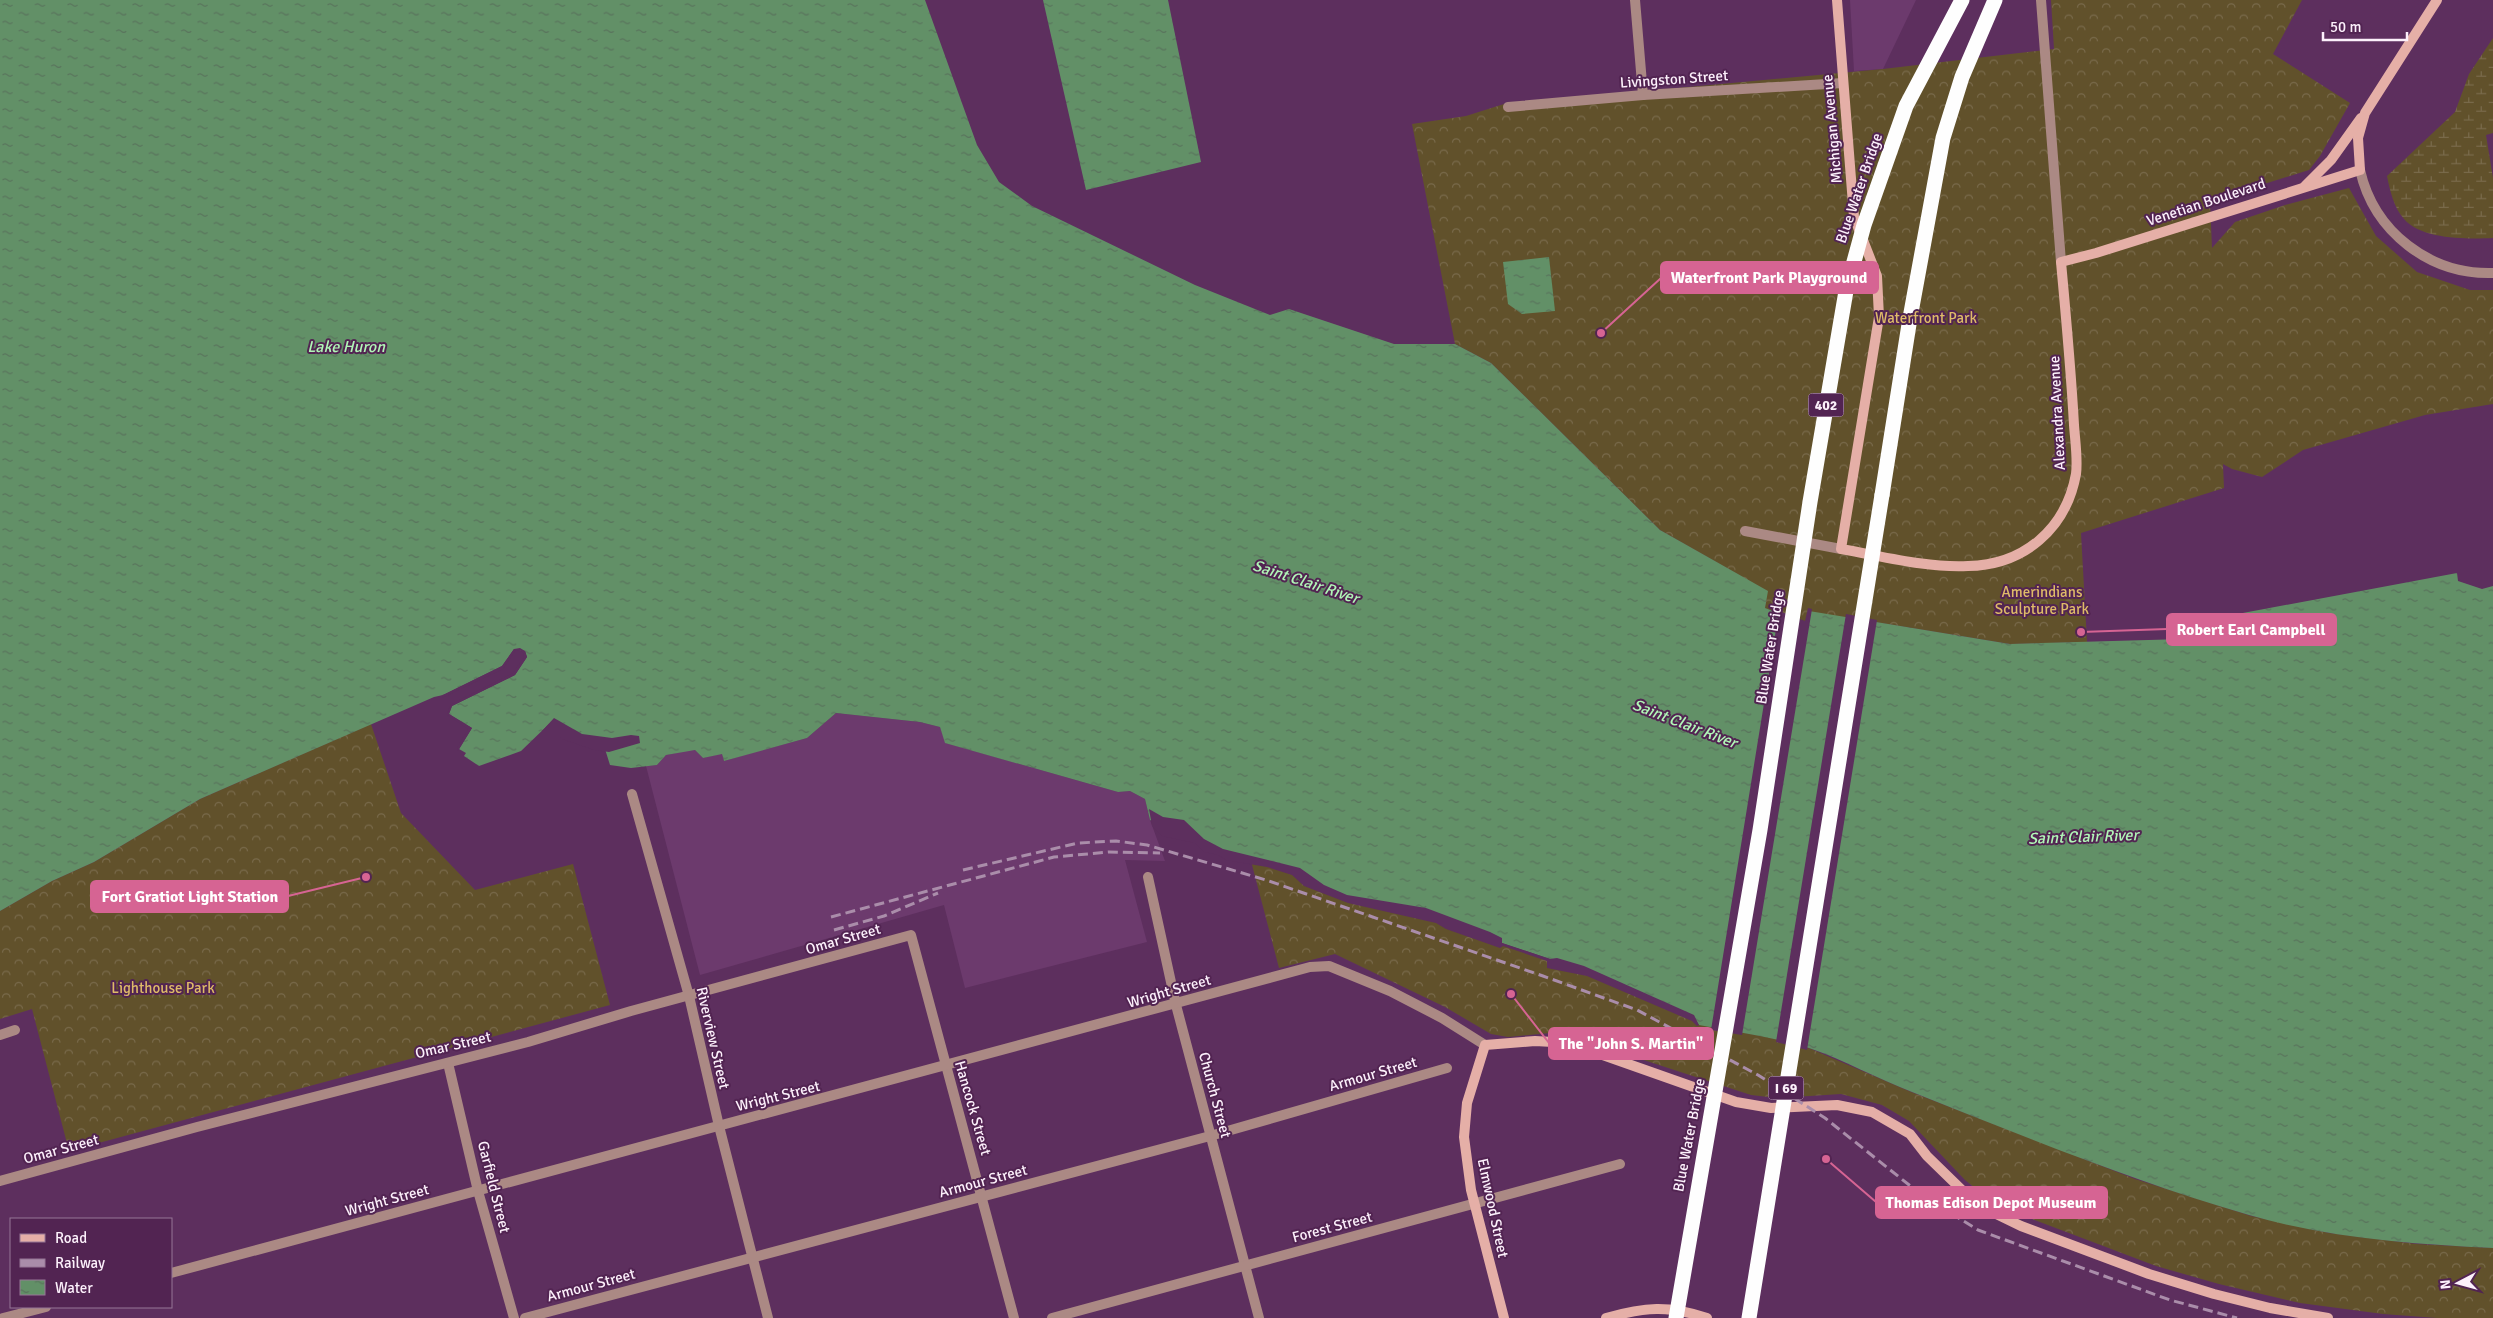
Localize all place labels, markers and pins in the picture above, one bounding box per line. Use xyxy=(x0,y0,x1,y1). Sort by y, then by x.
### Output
callout: Waterfront Park Playground xyxy=(1661,262,1878,293)
callout: Robert Earl Campbell xyxy=(2167,614,2336,645)
callout: Fort Gratiot Light Station xyxy=(91,881,288,912)
callout: The "John S. Martin" xyxy=(1549,1028,1713,1059)
callout: Thomas Edison Depot Museum xyxy=(1876,1187,2107,1218)

